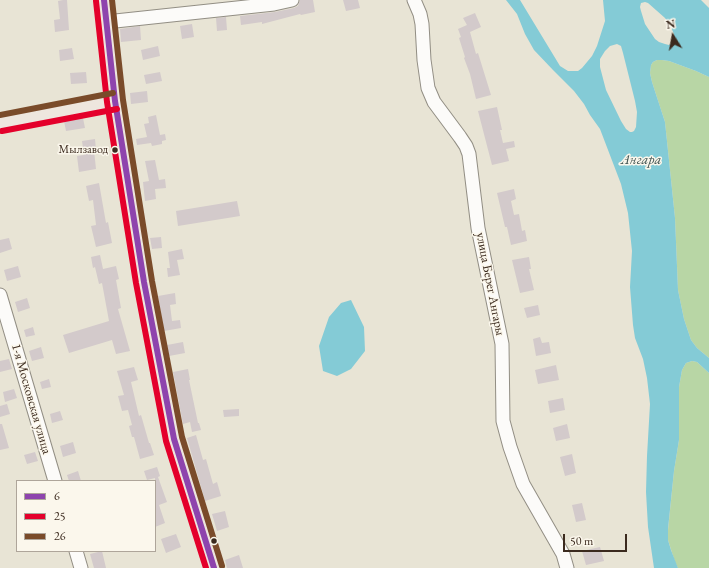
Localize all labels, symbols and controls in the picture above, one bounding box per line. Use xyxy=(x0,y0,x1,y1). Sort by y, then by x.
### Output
north arrow xyxy=(653,16,693,56)
text: N xyxy=(665,16,676,32)
place label: Мылзавод xyxy=(59,143,108,157)
marker: Мылзавод xyxy=(110,145,120,155)
water label: Ангара xyxy=(621,152,661,168)
street label: улица Берег Ангары xyxy=(472,231,508,337)
street label: 1-я Московская улица xyxy=(8,342,54,456)
legend xyxy=(16,480,156,552)
text: 6 xyxy=(54,488,60,504)
text: 25 xyxy=(54,508,66,524)
scale bar xyxy=(565,526,629,552)
text: 26 xyxy=(54,528,66,544)
text: 50 m xyxy=(570,533,593,549)
unlabelled marker xyxy=(209,536,219,546)

